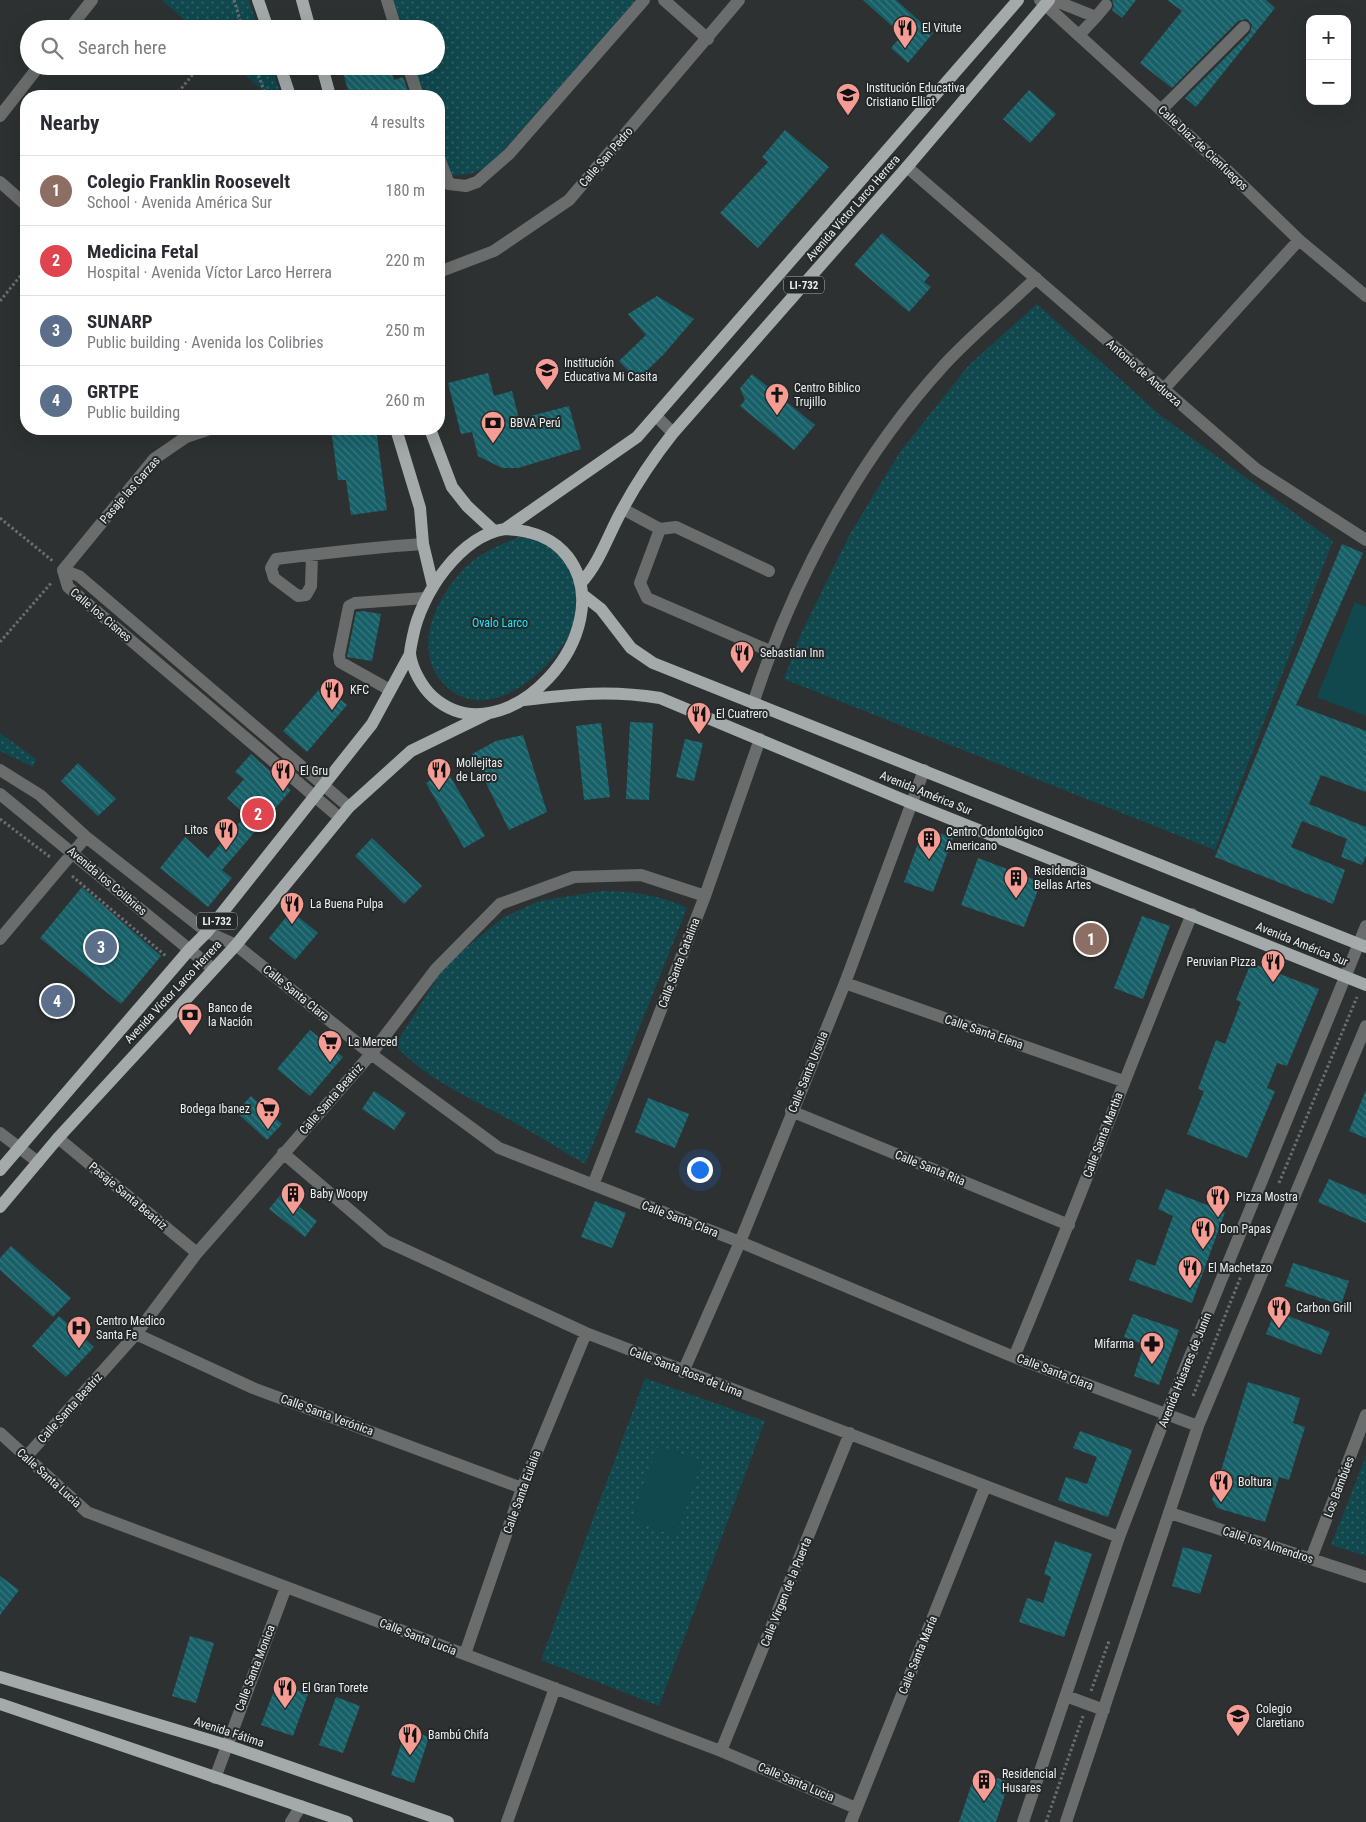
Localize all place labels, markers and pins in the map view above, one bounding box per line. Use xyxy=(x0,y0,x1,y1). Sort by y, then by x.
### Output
restaurant icon: El Vitute xyxy=(892,15,918,49)
place label: El Vitute xyxy=(922,21,962,35)
place label: Institución Educativa Cristiano Elliot xyxy=(866,81,965,109)
school or university icon: Institución Educativa Cristiano Elliot xyxy=(835,82,861,116)
place label: Institución Educativa Mi Casita xyxy=(564,356,658,384)
school or university icon: Institución Educativa Mi Casita xyxy=(534,357,560,391)
place label: Centro Biblico Trujillo xyxy=(794,381,860,409)
church icon: Centro Biblico Trujillo xyxy=(764,382,790,416)
bank icon: BBVA Perú xyxy=(480,410,506,444)
place label: BBVA Perú xyxy=(510,416,561,430)
restaurant icon: Sebastian Inn xyxy=(729,640,755,674)
place label: Sebastian Inn xyxy=(760,646,824,660)
restaurant icon: KFC xyxy=(319,677,345,711)
place label: KFC xyxy=(350,683,369,697)
restaurant icon: El Cuatrero xyxy=(686,701,712,735)
place label: El Cuatrero xyxy=(716,707,768,721)
place label: Mollejitas de Larco xyxy=(456,756,502,784)
restaurant icon: Mollejitas de Larco xyxy=(426,757,452,791)
restaurant icon: El Gru xyxy=(270,758,296,792)
place label: El Gru xyxy=(300,764,328,778)
pin: 2 xyxy=(242,795,274,833)
restaurant icon: Litos xyxy=(213,817,239,851)
place label: Litos xyxy=(185,823,208,837)
place label: Centro Odontológico Americano xyxy=(946,825,1044,853)
building icon: Centro Odontológico Americano xyxy=(916,826,942,860)
place label: Residencia Bellas Artes xyxy=(1034,864,1091,892)
building icon: Residencia Bellas Artes xyxy=(1003,865,1029,899)
restaurant icon: La Buena Pulpa xyxy=(279,891,305,925)
place label: La Buena Pulpa xyxy=(310,897,384,911)
pin: 1 xyxy=(1075,920,1107,958)
pin: 3 xyxy=(85,928,117,966)
restaurant icon: Peruvian Pizza xyxy=(1260,949,1286,983)
place label: Peruvian Pizza xyxy=(1186,955,1256,969)
pin: 4 xyxy=(41,982,73,1020)
place label: Banco de la Nación xyxy=(208,1001,253,1029)
bank icon: Banco de la Nación xyxy=(177,1002,203,1036)
supermarket icon: La Merced xyxy=(317,1029,343,1063)
place label: La Merced xyxy=(348,1035,398,1049)
supermarket icon: Bodega Ibanez xyxy=(255,1096,281,1130)
place label: Bodega Ibanez xyxy=(180,1102,250,1116)
building icon: Baby Woopy xyxy=(280,1181,306,1215)
restaurant icon: Pizza Mostra xyxy=(1205,1184,1231,1218)
place label: Baby Woopy xyxy=(310,1187,368,1201)
place label: Pizza Mostra xyxy=(1236,1190,1298,1204)
restaurant icon: Don Papas xyxy=(1190,1216,1216,1250)
place label: Don Papas xyxy=(1220,1222,1271,1236)
restaurant icon: El Machetazo xyxy=(1177,1255,1203,1289)
place label: El Machetazo xyxy=(1208,1261,1272,1275)
restaurant icon: Carbon Grill xyxy=(1266,1295,1292,1329)
place label: Carbon Grill xyxy=(1296,1301,1352,1315)
place label: Centro Medico Santa Fe xyxy=(96,1314,165,1342)
hospital icon: Centro Medico Santa Fe xyxy=(66,1315,92,1349)
pharmacy icon: Mifarma xyxy=(1139,1331,1165,1365)
place label: Mifarma xyxy=(1094,1337,1134,1351)
restaurant icon: Boltura xyxy=(1208,1469,1234,1503)
place label: Boltura xyxy=(1238,1475,1272,1489)
restaurant icon: El Gran Torete xyxy=(272,1675,298,1709)
place label: El Gran Torete xyxy=(302,1681,368,1695)
place label: Colegio Claretiano xyxy=(1256,1702,1304,1730)
school or university icon: Colegio Claretiano xyxy=(1225,1703,1251,1737)
restaurant icon: Bambú Chifa xyxy=(397,1722,423,1756)
place label: Bambú Chifa xyxy=(428,1728,489,1742)
place label: Residencial Husares xyxy=(1002,1767,1056,1795)
building icon: Residencial Husares xyxy=(971,1768,997,1802)

